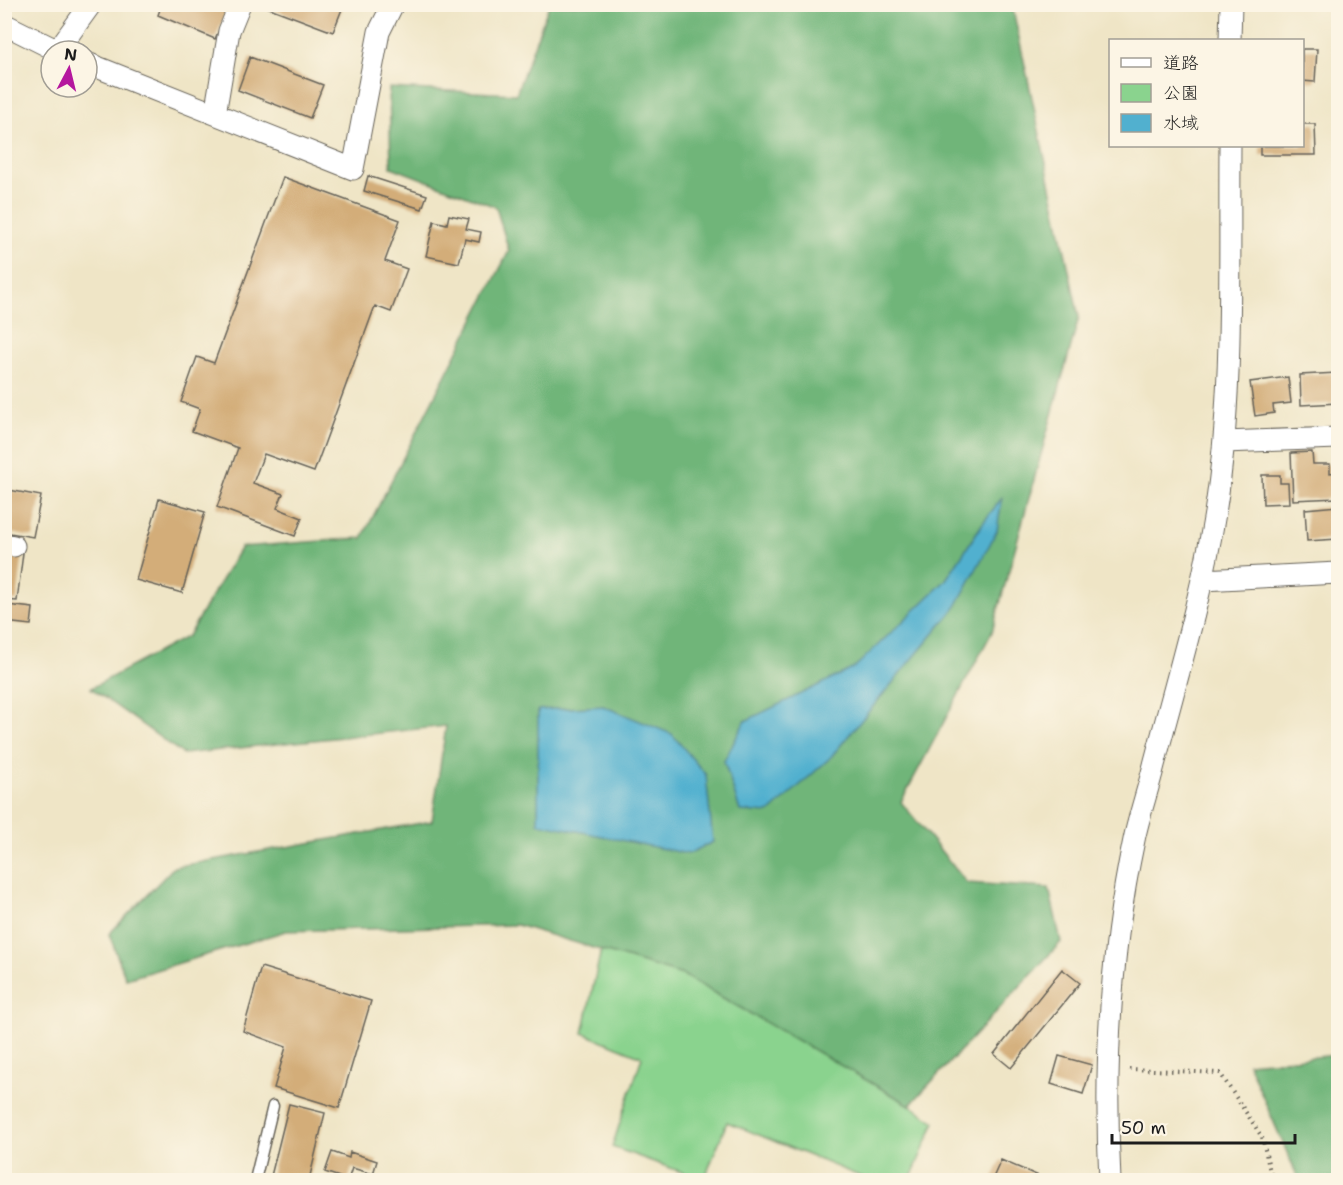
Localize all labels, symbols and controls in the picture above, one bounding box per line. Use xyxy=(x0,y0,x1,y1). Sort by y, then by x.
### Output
north arrow xyxy=(39,39,99,99)
legend xyxy=(1109,39,1304,147)
text: N xyxy=(63,43,78,66)
text: 道路 xyxy=(1163,51,1199,75)
text: 公園 xyxy=(1163,81,1199,105)
text: 水域 xyxy=(1163,111,1199,135)
scale bar xyxy=(1112,1107,1295,1145)
text: 50 m xyxy=(1121,1116,1166,1140)

